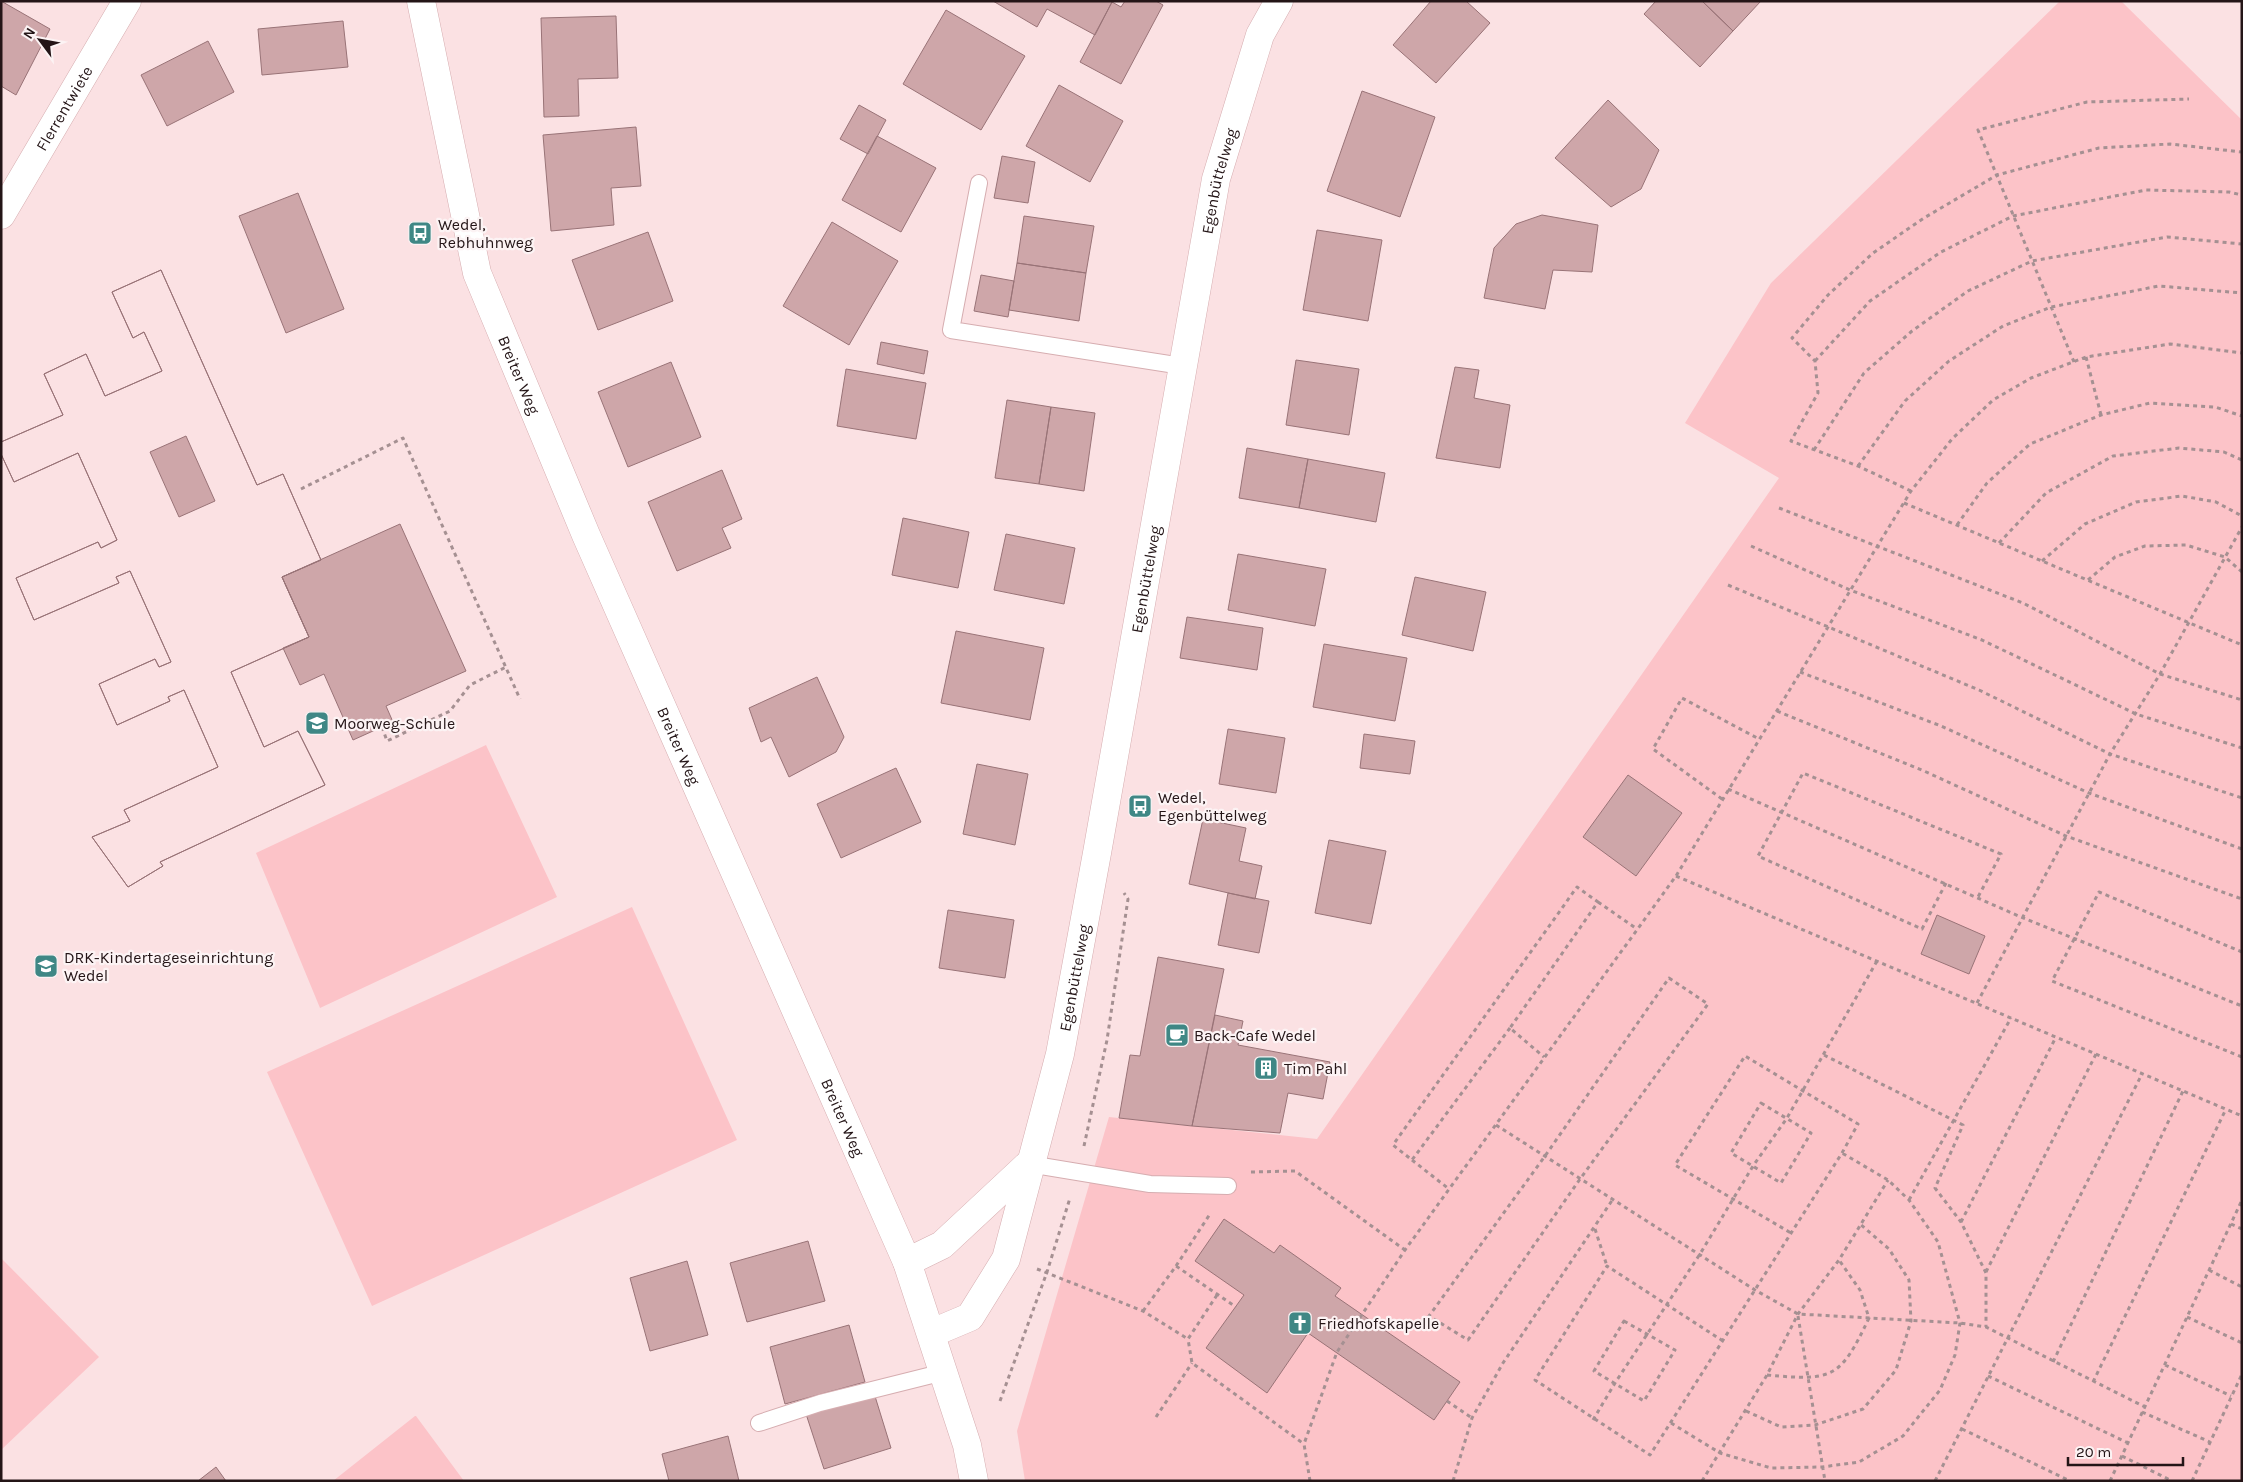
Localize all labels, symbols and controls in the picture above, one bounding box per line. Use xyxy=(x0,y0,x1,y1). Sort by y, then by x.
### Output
north arrow xyxy=(15,15,65,65)
text: N xyxy=(20,25,39,42)
street label: Flerrentwiete xyxy=(32,62,97,154)
street label: Egenbüttelweg xyxy=(1197,126,1241,236)
place label: Wedel, Rebhuhnweg xyxy=(438,215,533,252)
bus stop icon: Wedel, Rebhuhnweg xyxy=(407,220,433,246)
street label: Breiter Weg xyxy=(494,333,544,417)
street label: Egenbüttelweg xyxy=(1127,524,1165,634)
street label: Breiter Weg xyxy=(653,704,704,788)
school or university icon: Moorweg-Schule xyxy=(304,710,330,736)
place label: Moorweg-Schule xyxy=(334,714,455,733)
place label: Wedel, Egenbüttelweg xyxy=(1158,788,1267,825)
bus stop icon: Wedel, Egenbüttelweg xyxy=(1127,793,1153,819)
street label: Egenbüttelweg xyxy=(1055,923,1094,1033)
place label: DRK-Kindertageseinrichtung Wedel xyxy=(64,948,273,985)
school or university icon: DRK-Kindertageseinrichtung Wedel xyxy=(33,953,59,979)
cafe icon: Back-Cafe Wedel xyxy=(1164,1022,1190,1048)
place label: Back-Cafe Wedel xyxy=(1194,1026,1316,1045)
building icon: Tim Pahl xyxy=(1253,1055,1279,1081)
place label: Tim Pahl xyxy=(1284,1059,1347,1078)
street label: Breiter Weg xyxy=(817,1075,868,1160)
church icon: Friedhofskapelle xyxy=(1287,1310,1313,1336)
place label: Friedhofskapelle xyxy=(1318,1314,1439,1333)
scale bar xyxy=(2068,1434,2183,1466)
text: 20 m xyxy=(2076,1443,2111,1461)

